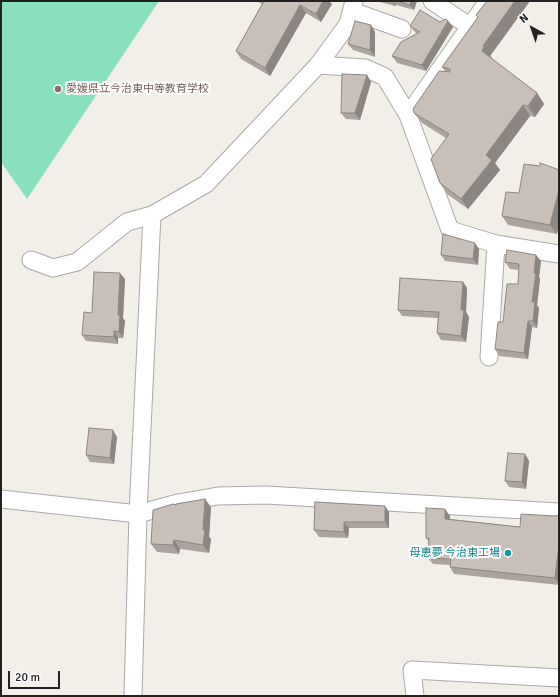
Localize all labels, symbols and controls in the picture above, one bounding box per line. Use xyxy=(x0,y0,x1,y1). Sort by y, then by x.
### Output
north arrow xyxy=(512,8,552,48)
text: N xyxy=(517,11,531,26)
place label: 愛媛県立今治東中等教育学校 xyxy=(66,82,209,96)
marker: 愛媛県立今治東中等教育学校 xyxy=(53,84,63,94)
place label: 母恵夢 今治東工場 xyxy=(410,546,500,560)
marker: 母恵夢 今治東工場 xyxy=(503,548,513,558)
scale bar xyxy=(10,663,62,689)
text: 20 m xyxy=(15,670,40,685)

